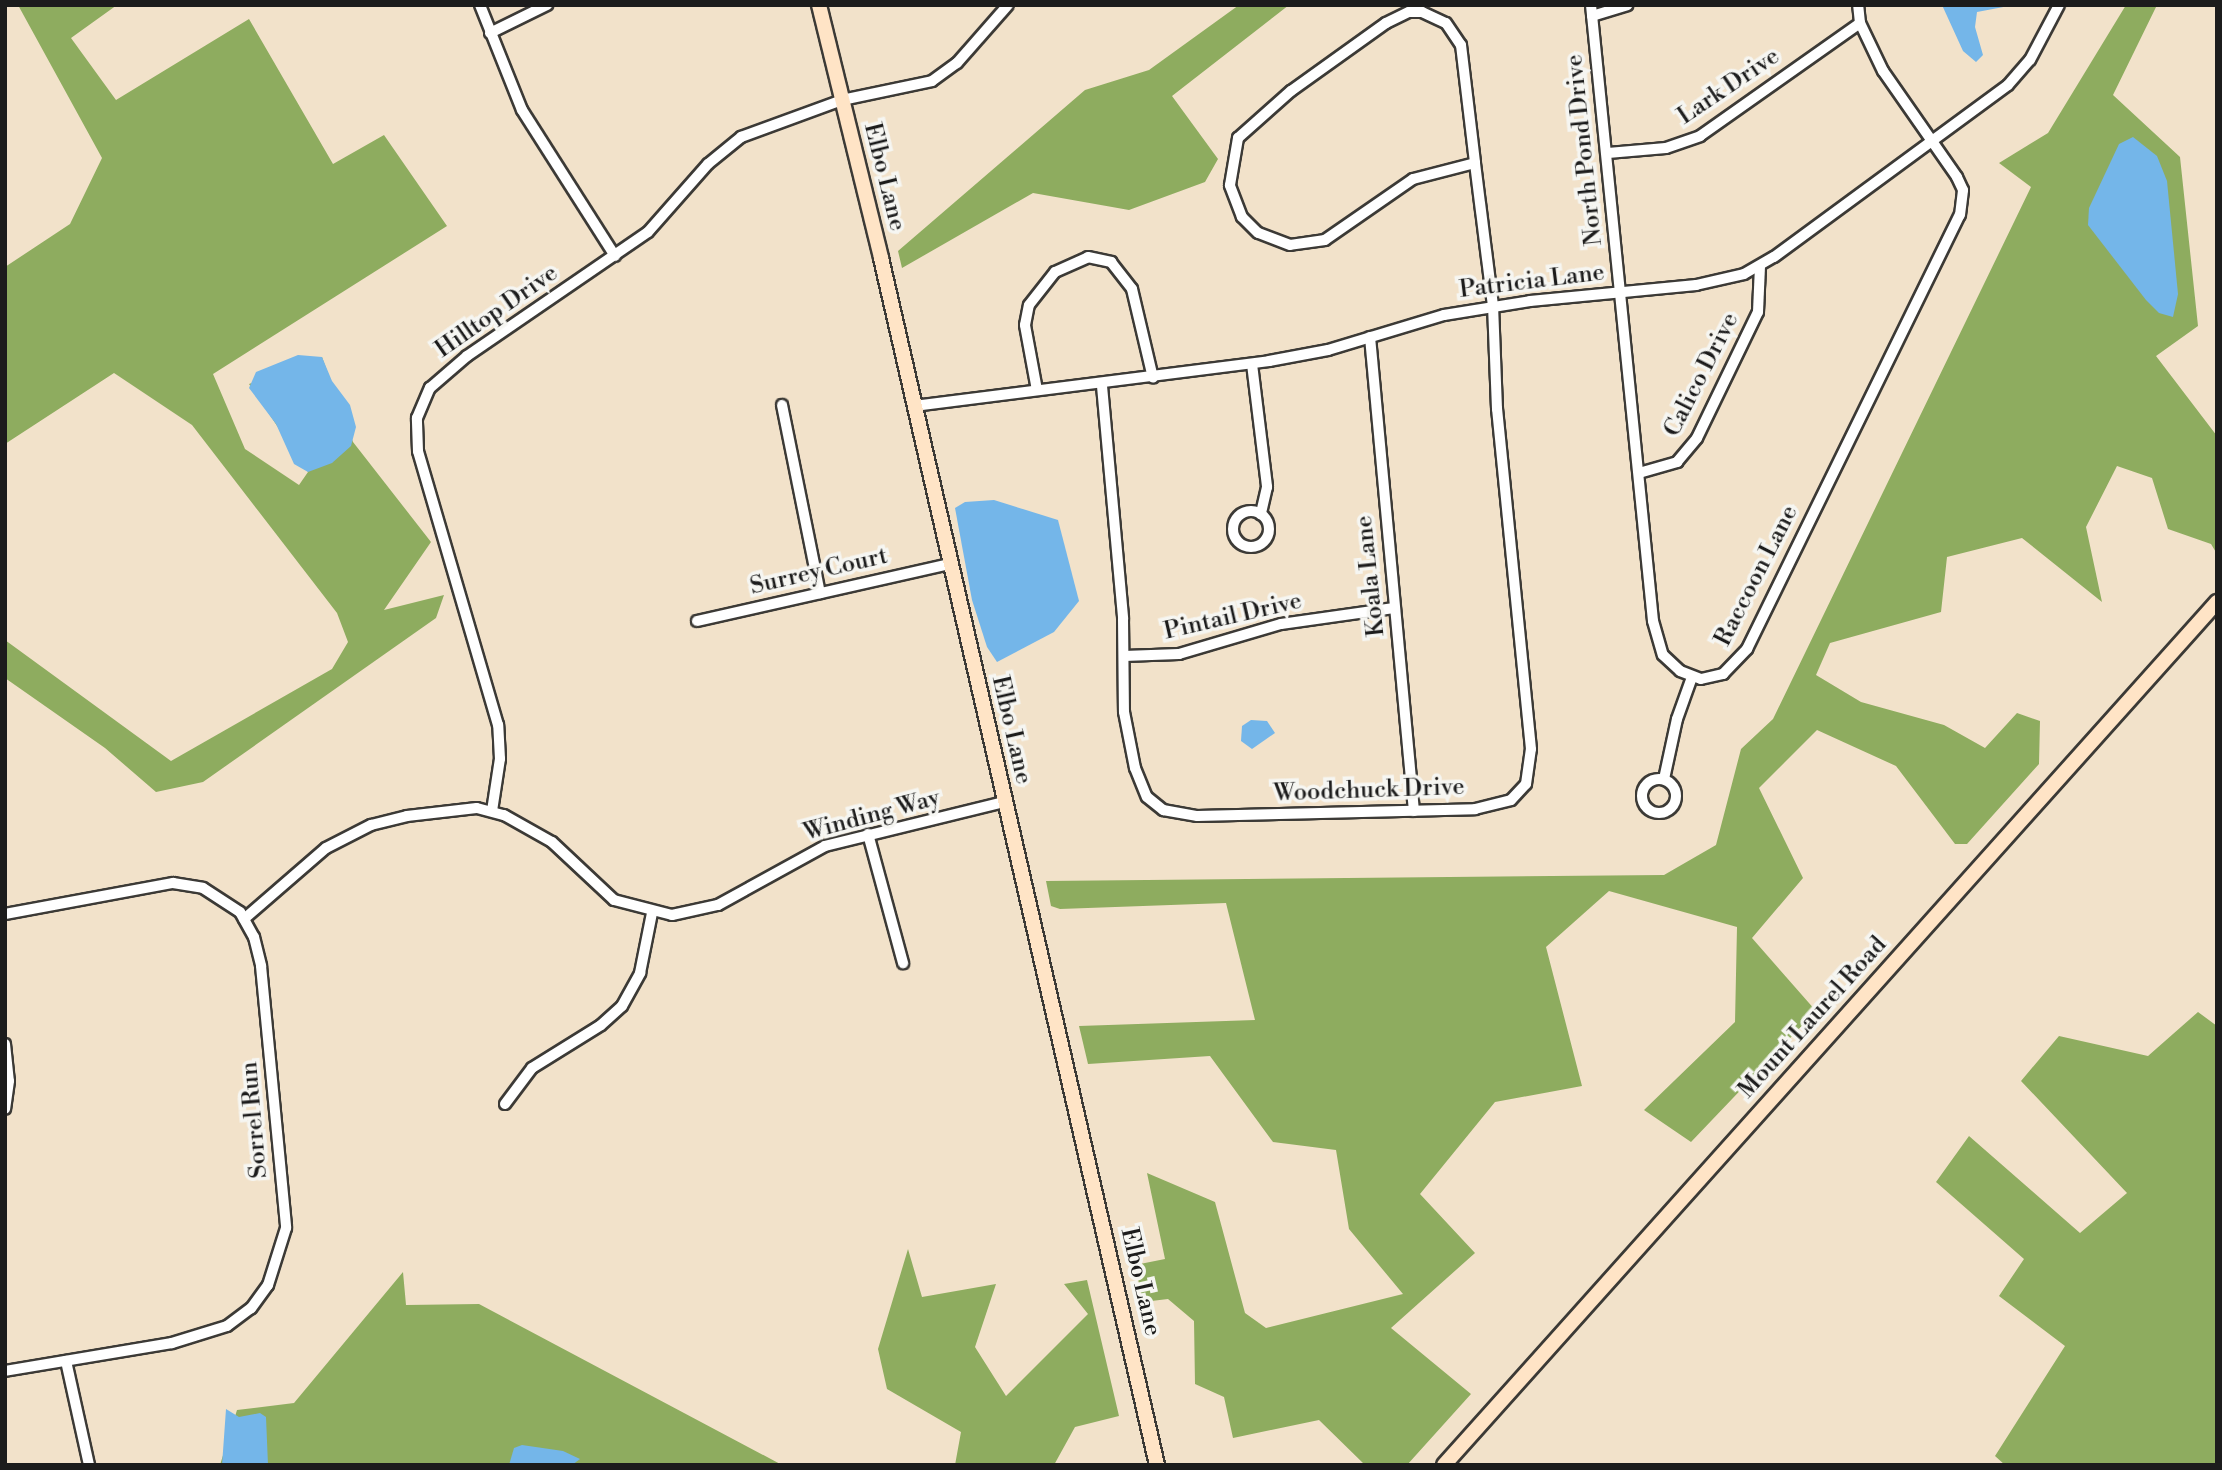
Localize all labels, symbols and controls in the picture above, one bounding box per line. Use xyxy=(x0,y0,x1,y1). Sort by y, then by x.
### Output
street label: Lark Drive xyxy=(1673,42,1785,132)
street label: North Pond Drive xyxy=(1561,53,1609,247)
street label: Elbo Lane xyxy=(857,120,911,234)
street label: Hilltop Drive xyxy=(430,259,564,365)
street label: Patricia Lane xyxy=(1458,259,1606,305)
street label: Calico Drive xyxy=(1658,308,1746,442)
street label: Raccoon Lane xyxy=(1709,501,1805,651)
street label: Koala Lane xyxy=(1350,514,1392,638)
street label: Surrey Court xyxy=(747,542,891,602)
street label: Pintail Drive xyxy=(1161,587,1305,647)
street label: Elbo Lane xyxy=(985,673,1037,787)
street label: Woodchuck Drive xyxy=(1273,773,1465,809)
street label: Winding Way xyxy=(801,784,943,848)
street label: Mount Laurel Road xyxy=(1733,931,1893,1105)
street label: Sorrel Run xyxy=(236,1060,274,1180)
street label: Elbo Lane xyxy=(1114,1225,1166,1339)

